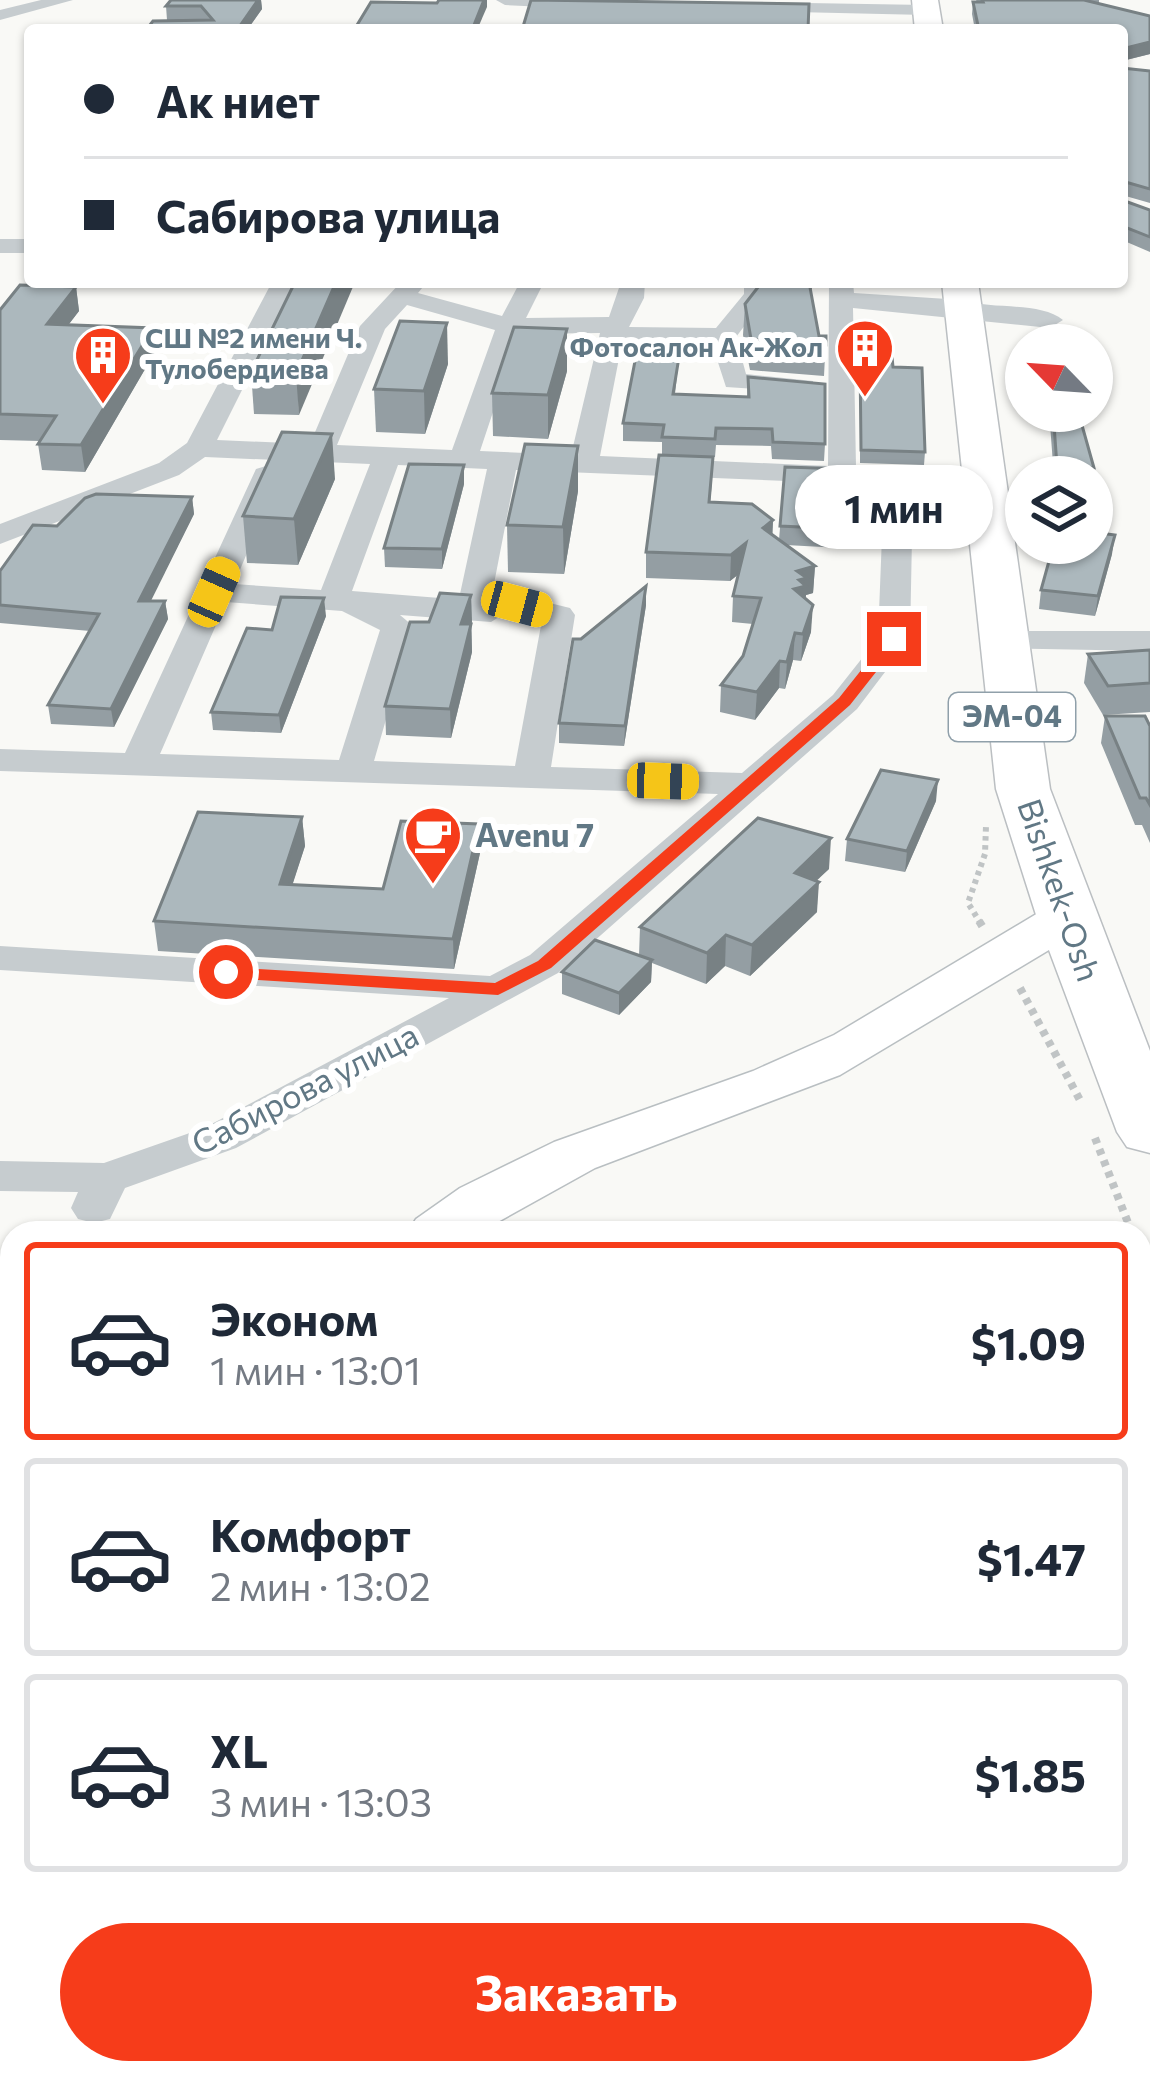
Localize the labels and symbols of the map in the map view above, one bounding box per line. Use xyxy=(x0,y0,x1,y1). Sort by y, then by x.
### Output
building icon: Фотосалон Ак-Жол xyxy=(834,317,896,399)
place label: СШ №2 имени Ч. Тулобердиева xyxy=(145,321,362,385)
building icon: СШ №2 имени Ч. Тулобердиева xyxy=(72,324,134,406)
north arrow xyxy=(1005,324,1113,432)
place label: Фотосалон Ак-Жол xyxy=(570,330,823,363)
callout: 1 мин xyxy=(795,465,993,549)
car xyxy=(183,552,245,632)
car xyxy=(478,577,556,631)
route end xyxy=(867,612,921,666)
road number: ЭМ-04 xyxy=(949,693,1075,741)
car xyxy=(626,762,700,800)
street label: Bishkek-Osh xyxy=(1010,793,1111,986)
cafe icon: Avenu 7 xyxy=(402,804,464,886)
place label: Avenu 7 xyxy=(475,813,594,854)
route start xyxy=(199,945,253,999)
street label: Сабирова улица xyxy=(184,1013,425,1162)

